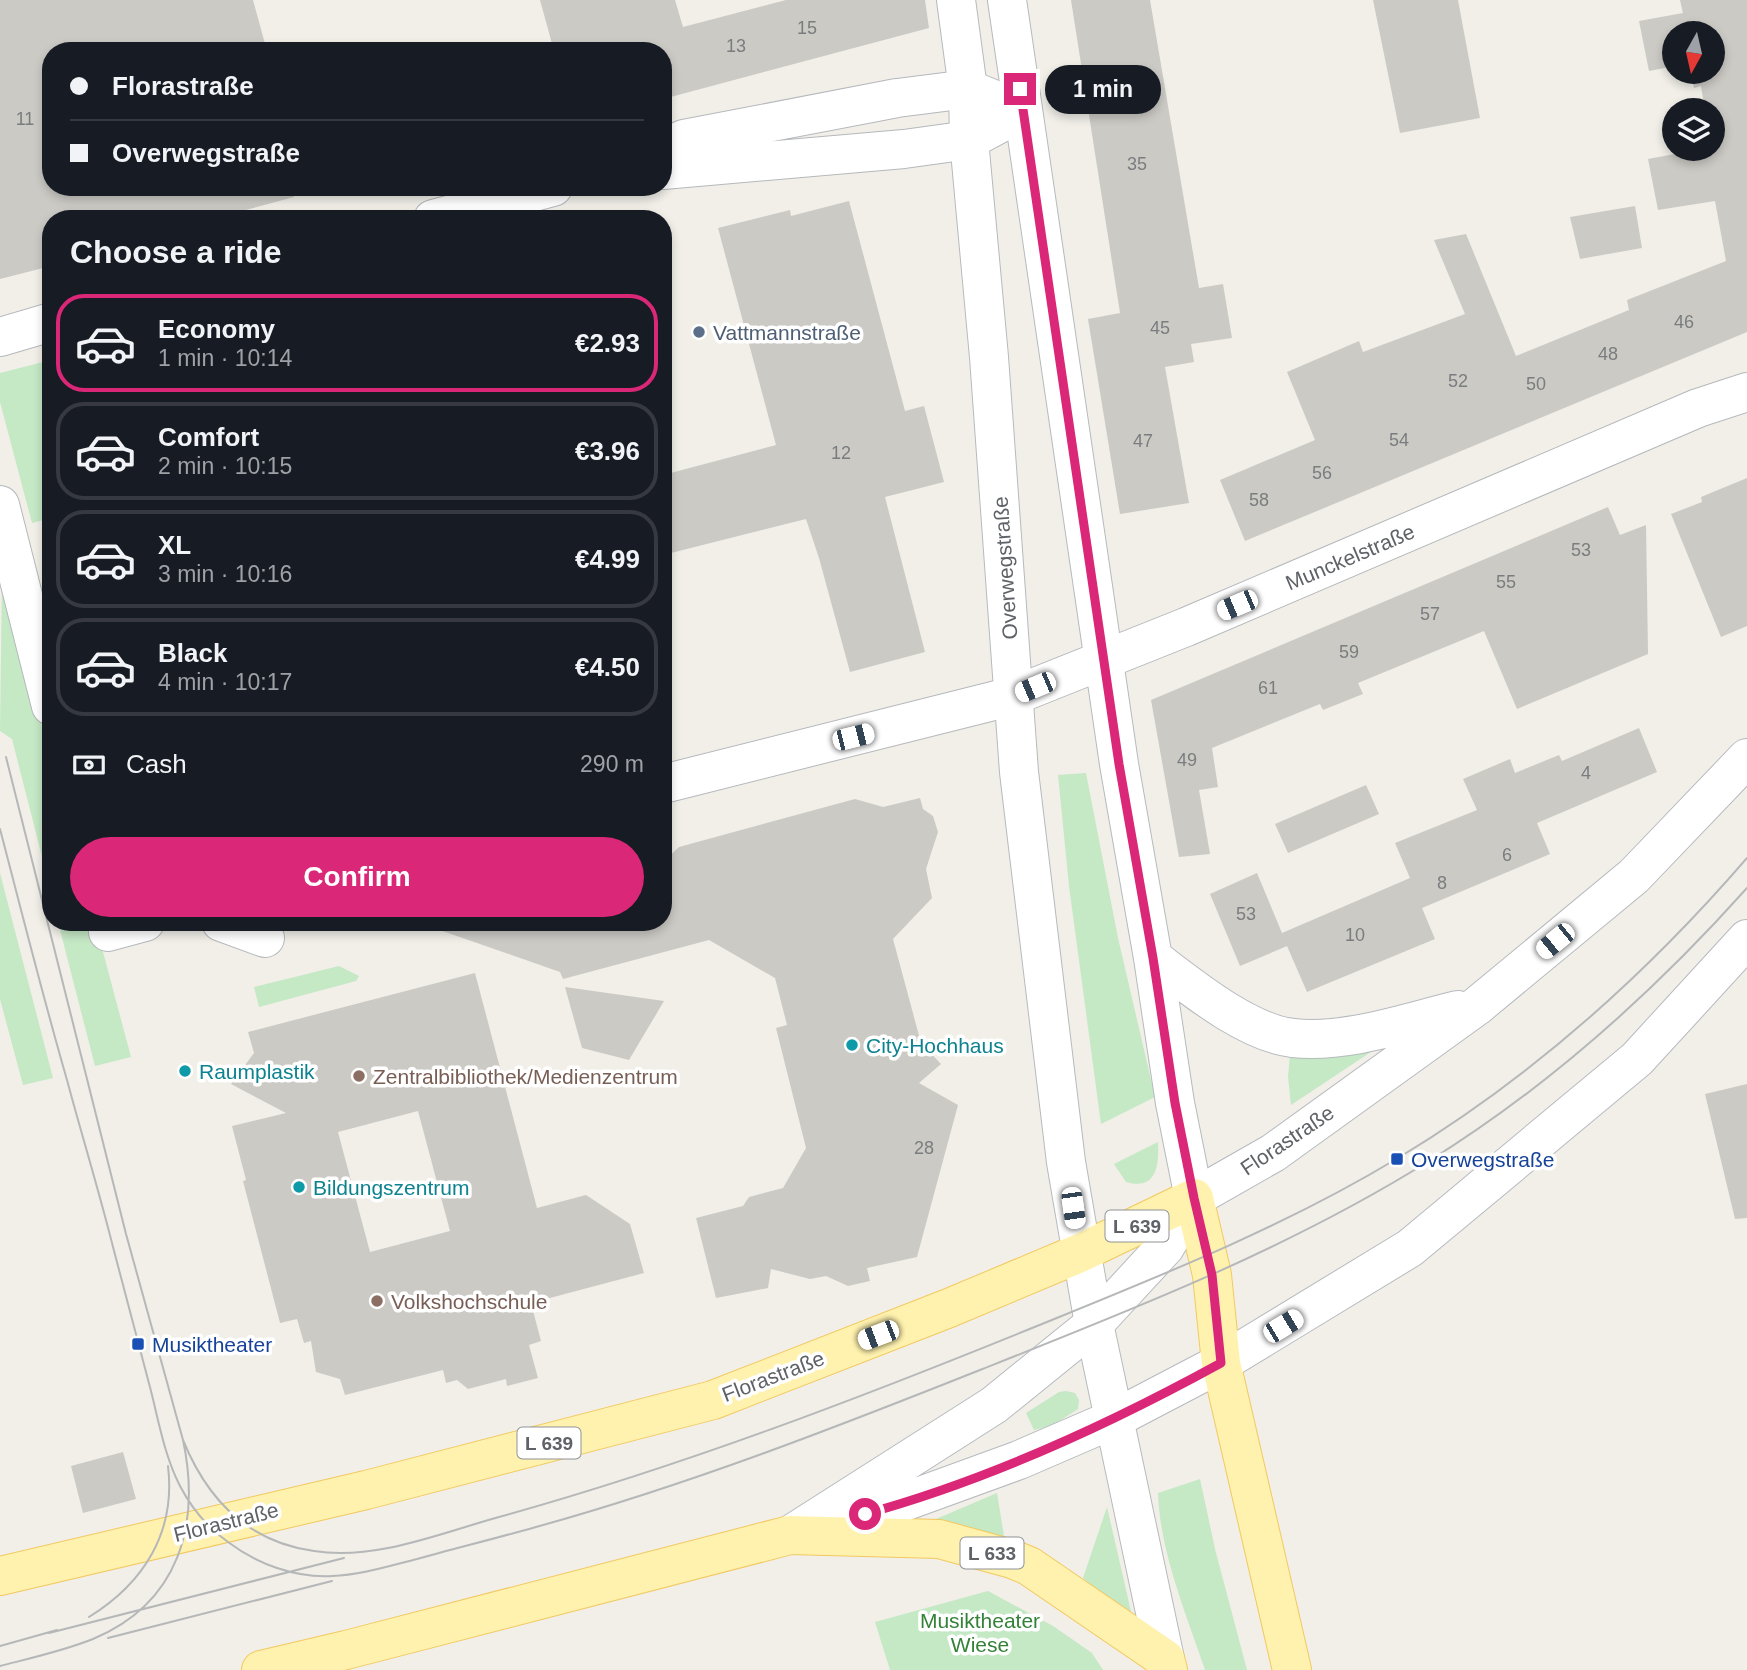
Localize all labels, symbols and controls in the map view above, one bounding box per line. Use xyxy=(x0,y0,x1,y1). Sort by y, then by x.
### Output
house number: 15 xyxy=(797,18,817,38)
north arrow xyxy=(1662,21,1726,84)
map controls xyxy=(1662,21,1725,161)
house number: 13 xyxy=(726,36,746,56)
callout: 1 min xyxy=(1044,64,1160,114)
text: Florastraße xyxy=(112,71,254,101)
route end xyxy=(1004,73,1036,105)
text: 1 min xyxy=(1073,76,1133,102)
button: layers xyxy=(1662,98,1725,161)
house number: 11 xyxy=(16,109,34,129)
text: Overwegstraße xyxy=(112,138,300,168)
house number: 35 xyxy=(1127,154,1147,174)
text: Choose a ride xyxy=(70,234,282,270)
icon: car xyxy=(74,312,137,375)
house number: 46 xyxy=(1674,312,1694,332)
text: Economy xyxy=(158,314,275,344)
house number: 45 xyxy=(1150,318,1170,338)
place label: Vattmannstraße xyxy=(713,321,861,344)
marker: Vattmannstraße xyxy=(691,324,707,340)
text: €2.93 xyxy=(575,328,640,358)
house number: 48 xyxy=(1598,344,1618,364)
text: 1 min · 10:14 xyxy=(158,345,292,371)
house number: 52 xyxy=(1448,371,1468,391)
house number: 50 xyxy=(1526,374,1546,394)
icon: car xyxy=(74,420,137,483)
text: Comfort xyxy=(158,422,259,452)
house number: 54 xyxy=(1389,430,1409,450)
house number: 47 xyxy=(1133,431,1153,451)
text: €3.96 xyxy=(575,436,640,466)
house number: 12 xyxy=(831,443,851,463)
text: 2 min · 10:15 xyxy=(158,453,292,479)
house number: 56 xyxy=(1312,463,1332,483)
house number: 58 xyxy=(1249,490,1269,510)
street label: Overwegstraße xyxy=(989,496,1021,640)
street label: Munckelstraße xyxy=(1282,520,1418,594)
icon: car xyxy=(74,528,137,591)
text: XL xyxy=(158,530,191,560)
house number: 53 xyxy=(1571,540,1591,560)
text: €4.99 xyxy=(575,544,640,574)
text: 3 min · 10:16 xyxy=(158,561,292,587)
house number: 55 xyxy=(1496,572,1516,592)
car xyxy=(1214,587,1261,623)
house number: 57 xyxy=(1420,604,1440,624)
icon: car xyxy=(74,636,137,699)
text: Black xyxy=(158,638,227,668)
house number: 59 xyxy=(1339,642,1359,662)
text: €4.50 xyxy=(575,652,640,682)
text: 4 min · 10:17 xyxy=(158,669,292,695)
car xyxy=(1012,669,1059,705)
house number: 61 xyxy=(1258,678,1278,698)
car xyxy=(831,722,876,752)
icon: cash xyxy=(70,746,108,784)
text: Cash xyxy=(126,749,187,779)
house number: 49 xyxy=(1177,750,1197,770)
text: 290 m xyxy=(580,751,644,777)
house number: 4 xyxy=(1581,763,1591,783)
button: Confirm xyxy=(70,837,644,917)
house number: 6 xyxy=(1502,845,1512,865)
house number: 8 xyxy=(1437,873,1447,893)
house number: 53 xyxy=(1236,904,1256,924)
car xyxy=(1533,920,1578,962)
house number: 10 xyxy=(1345,925,1365,945)
place label: City-Hochhaus xyxy=(866,1034,1004,1057)
marker: City-Hochhaus xyxy=(844,1037,860,1053)
place label: Raumplastik xyxy=(199,1060,315,1083)
marker: Raumplastik xyxy=(177,1063,193,1079)
place label: Zentralbibliothek/Medienzentrum xyxy=(373,1065,678,1088)
marker: Zentralbibliothek/Medienzentrum xyxy=(351,1068,367,1084)
street label: Florastraße xyxy=(1236,1100,1338,1180)
house number: 28 xyxy=(914,1138,934,1158)
place label: Overwegstraße xyxy=(1411,1148,1555,1171)
marker: Overwegstraße xyxy=(1389,1151,1405,1167)
place label: Bildungszentrum xyxy=(313,1176,469,1199)
marker: Bildungszentrum xyxy=(291,1179,307,1195)
car xyxy=(1060,1186,1087,1230)
road number: L 639 xyxy=(1106,1210,1168,1242)
place label: Volkshochschule xyxy=(391,1290,547,1313)
marker: Volkshochschule xyxy=(369,1293,385,1309)
car xyxy=(1260,1306,1307,1346)
car xyxy=(855,1318,902,1352)
place label: Musiktheater xyxy=(152,1333,272,1356)
marker: Musiktheater xyxy=(130,1336,146,1352)
street label: Florastraße xyxy=(719,1346,827,1406)
road number: L 639 xyxy=(518,1428,580,1458)
street label: Florastraße xyxy=(171,1498,281,1546)
route start xyxy=(849,1498,881,1530)
road number: L 633 xyxy=(960,1538,1024,1568)
park label: Musiktheater Wiese xyxy=(920,1609,1040,1656)

